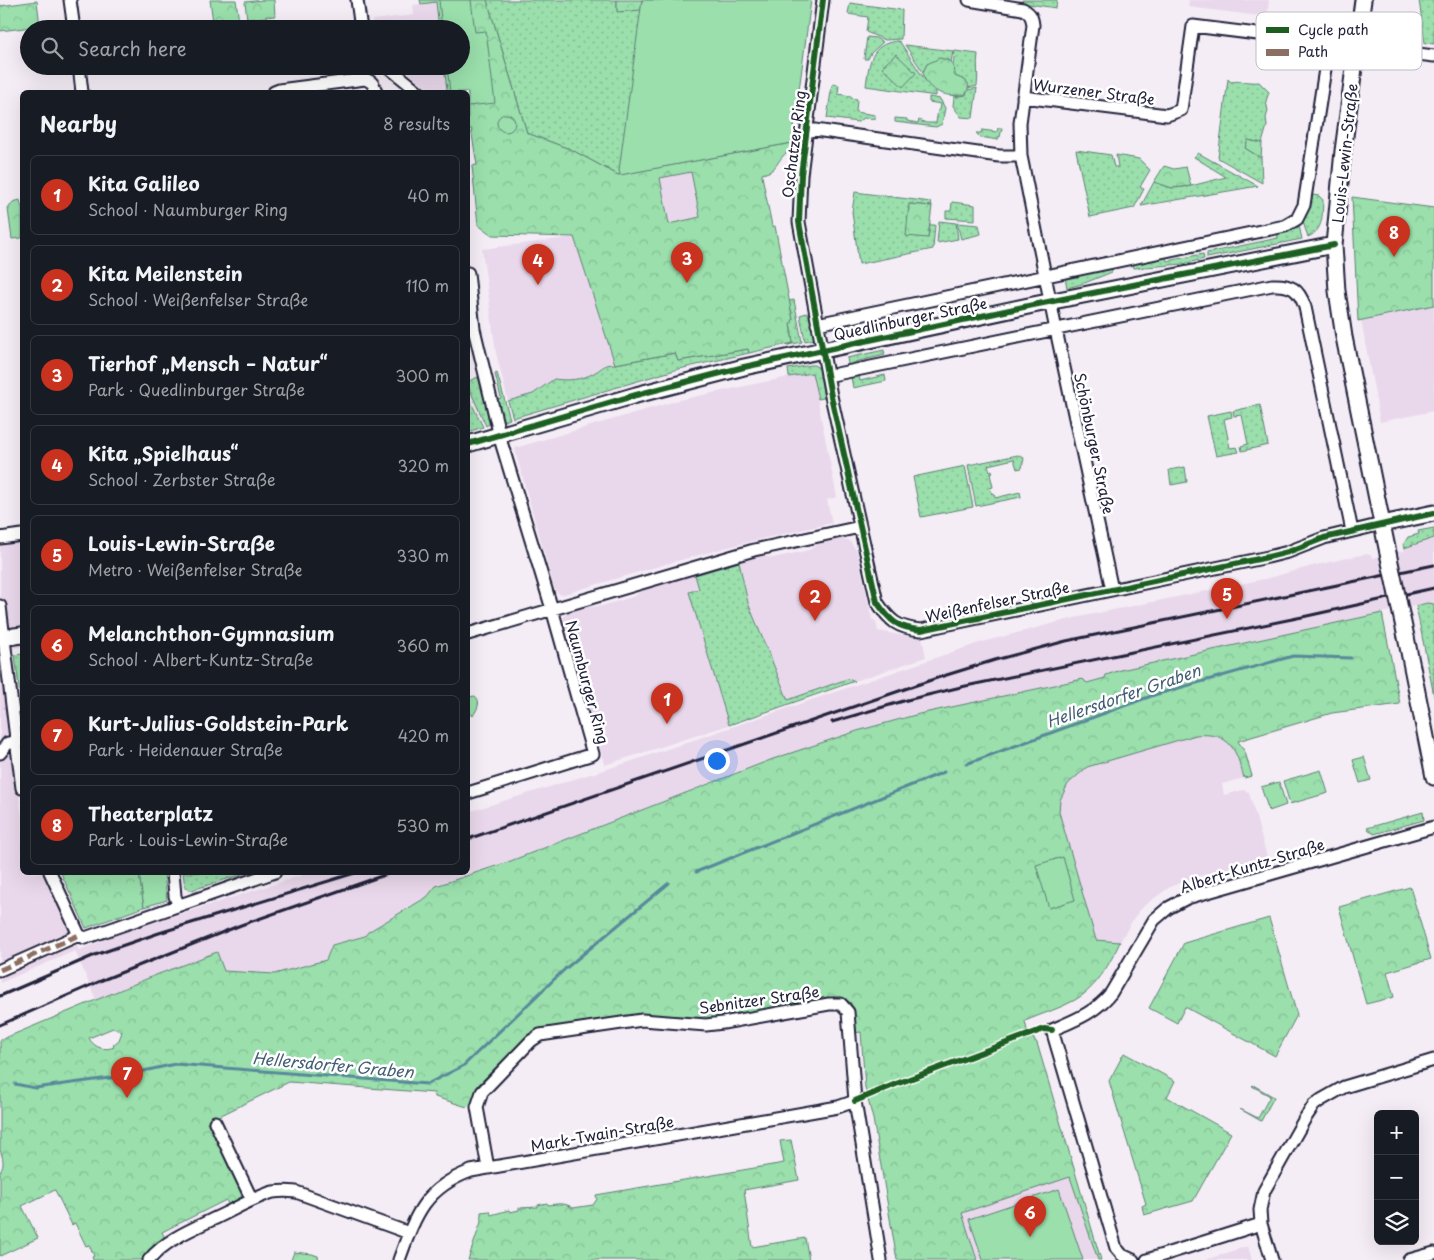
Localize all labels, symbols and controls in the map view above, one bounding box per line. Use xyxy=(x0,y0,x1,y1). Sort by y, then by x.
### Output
legend xyxy=(1256,12,1422,70)
text: Cycle path xyxy=(1298,19,1369,40)
search box xyxy=(20,20,470,75)
icon: search xyxy=(38,34,66,62)
text: Search here xyxy=(78,34,187,62)
text: Path xyxy=(1298,41,1328,62)
street label: Wurzener Straße xyxy=(1032,72,1156,110)
street label: Louis-Lewin-Straße xyxy=(1325,82,1363,224)
street label: Oschatzer Ring xyxy=(775,89,811,199)
text: Nearby xyxy=(40,107,117,139)
text: 8 results xyxy=(383,111,450,135)
text: Kita Galileo xyxy=(88,169,200,197)
text: 1 xyxy=(53,183,61,207)
text: 40 m xyxy=(407,183,449,207)
text: School · Naumburger Ring xyxy=(88,197,288,221)
pin: 8 xyxy=(1378,216,1410,257)
pin: 3 xyxy=(671,242,703,283)
pin: 4 xyxy=(522,244,554,285)
text: Kita Meilenstein xyxy=(88,259,243,287)
text: 2 xyxy=(51,273,63,297)
text: 110 m xyxy=(406,273,449,297)
text: School · Weißenfelser Straße xyxy=(88,287,308,311)
street label: Quedlinburger Straße xyxy=(831,291,989,345)
text: Tierhof „Mensch – Natur“ xyxy=(88,349,328,377)
text: 3 xyxy=(52,363,62,387)
text: 300 m xyxy=(395,363,449,387)
street label: Schönburger Straße xyxy=(1069,370,1121,516)
text: Park · Quedlinburger Straße xyxy=(88,377,305,401)
text: Kita „Spielhaus“ xyxy=(88,439,238,467)
text: 4 xyxy=(52,453,62,477)
text: 320 m xyxy=(398,453,449,477)
text: School · Zerbster Straße xyxy=(88,467,276,491)
text: Louis-Lewin-Straße xyxy=(88,529,275,557)
text: 5 xyxy=(52,543,62,567)
text: 330 m xyxy=(396,543,449,567)
text: Metro · Weißenfelser Straße xyxy=(88,557,302,581)
street label: Weißenfelser Straße xyxy=(923,575,1071,627)
pin: 5 xyxy=(1211,578,1243,619)
pin: 2 xyxy=(799,580,831,621)
street label: Naumburger Ring xyxy=(560,618,616,746)
text: Melanchthon-Gymnasium xyxy=(88,619,334,647)
text: 6 xyxy=(51,633,63,657)
text: 360 m xyxy=(397,633,449,657)
text: School · Albert-Kuntz-Straße xyxy=(88,647,313,671)
water label: Hellersdorfer Graben xyxy=(1043,657,1204,733)
pin: 1 xyxy=(651,683,683,724)
text: Kurt-Julius-Goldstein-Park xyxy=(88,709,348,737)
text: 7 xyxy=(52,723,62,747)
text: 420 m xyxy=(398,723,449,747)
text: Park · Heidenauer Straße xyxy=(88,737,283,761)
your location xyxy=(704,748,730,774)
text: Theaterplatz xyxy=(88,799,213,827)
text: 8 xyxy=(52,813,62,837)
text: 530 m xyxy=(396,813,449,837)
text: Park · Louis-Lewin-Straße xyxy=(88,827,288,851)
street label: Albert-Kuntz-Straße xyxy=(1177,832,1327,898)
street label: Sebnitzer Straße xyxy=(697,979,821,1019)
water label: Hellersdorfer Graben xyxy=(251,1045,416,1083)
pin: 7 xyxy=(111,1057,143,1098)
street label: Mark-Twain-Straße xyxy=(529,1109,675,1157)
map controls xyxy=(1374,1110,1419,1245)
button: + xyxy=(1374,1110,1419,1155)
button: − xyxy=(1374,1155,1419,1200)
pin: 6 xyxy=(1014,1196,1046,1237)
button: layers xyxy=(1374,1200,1419,1245)

